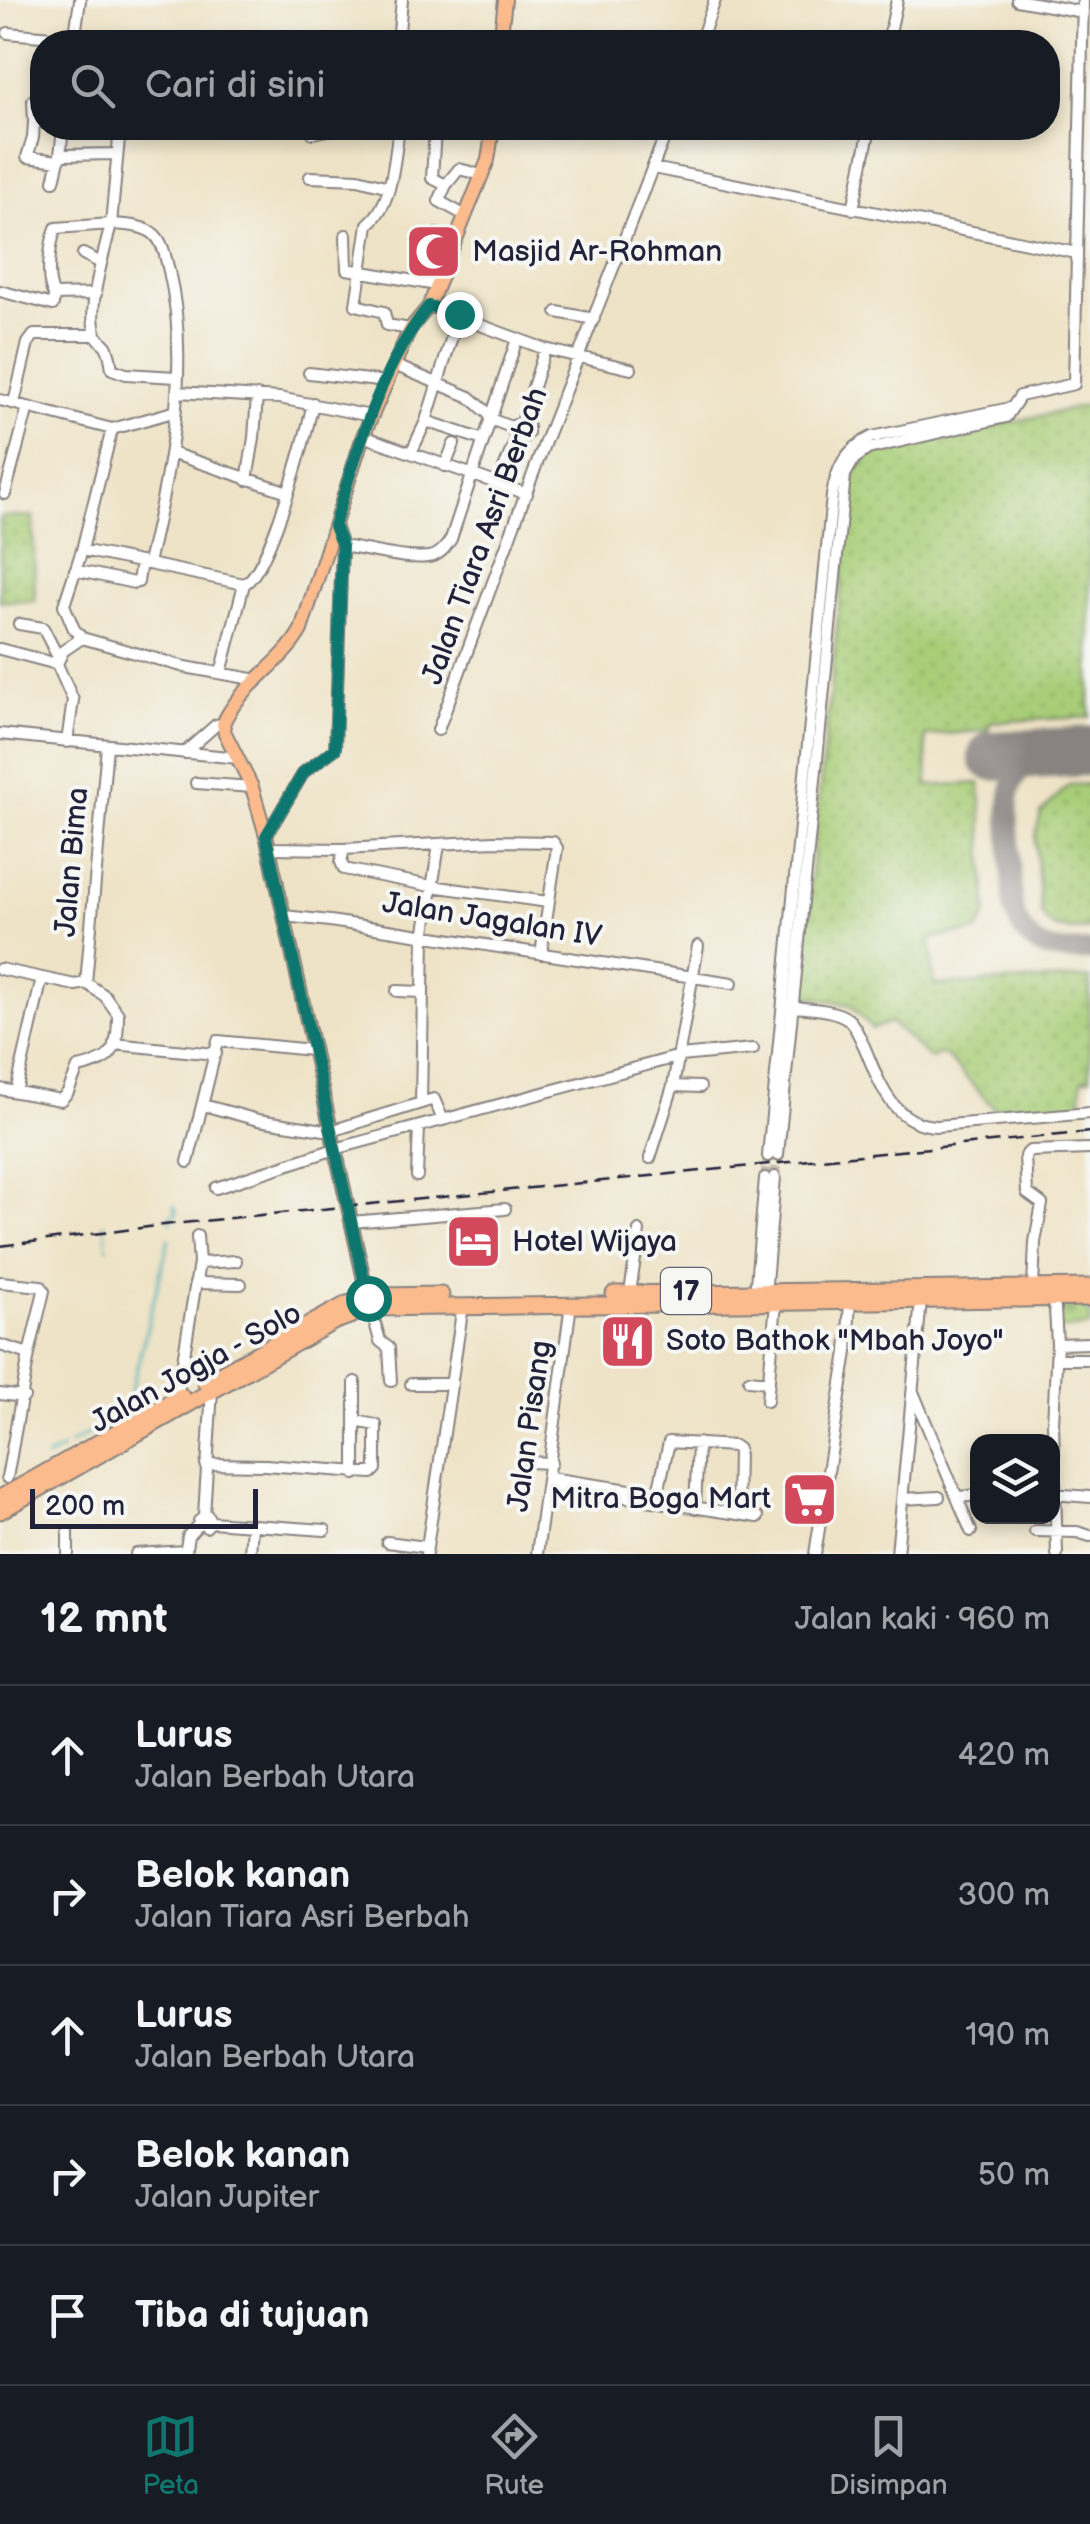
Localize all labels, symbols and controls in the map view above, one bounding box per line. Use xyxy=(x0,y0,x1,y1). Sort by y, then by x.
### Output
search box xyxy=(30,30,1060,140)
icon: search xyxy=(65,58,120,113)
text: Cari di sini xyxy=(145,63,325,108)
mosque icon: Masjid Ar-Rohman xyxy=(403,222,463,282)
place label: Masjid Ar-Rohman xyxy=(472,234,722,270)
route end xyxy=(437,292,483,338)
street label: Jalan Tiara Asri Berbah xyxy=(414,383,556,689)
street label: Jalan Bima xyxy=(48,786,96,938)
street label: Jalan Jagalan IV xyxy=(380,885,605,955)
hotel icon: Hotel Wijaya xyxy=(443,1212,503,1272)
place label: Hotel Wijaya xyxy=(512,1224,677,1260)
road number: 17 xyxy=(661,1268,711,1314)
route start xyxy=(346,1276,392,1322)
street label: Jalan Jogja - Solo xyxy=(84,1295,308,1441)
restaurant icon: Soto Bathok "Mbah Joyo" xyxy=(597,1311,657,1371)
place label: Soto Bathok "Mbah Joyo" xyxy=(666,1323,1004,1359)
street label: Jalan Pisang xyxy=(500,1338,560,1514)
map controls xyxy=(970,1434,1060,1524)
button: layers xyxy=(970,1434,1060,1524)
supermarket icon: Mitra Boga Mart xyxy=(780,1469,840,1529)
place label: Mitra Boga Mart xyxy=(550,1481,771,1517)
scale bar xyxy=(30,1484,258,1528)
text: 200 m xyxy=(45,1490,125,1523)
text: 12 mnt xyxy=(40,1594,167,1645)
text: Jalan kaki · 960 m xyxy=(795,1600,1050,1639)
text: Lurus xyxy=(135,1713,233,1758)
icon: ahead xyxy=(40,1728,95,1783)
text: 420 m xyxy=(958,1736,1050,1775)
text: Jalan Berbah Utara xyxy=(135,1758,415,1797)
text: Belok kanan xyxy=(135,1853,350,1898)
icon: right xyxy=(40,1868,95,1923)
text: 300 m xyxy=(958,1876,1050,1915)
text: Jalan Tiara Asri Berbah xyxy=(135,1898,469,1937)
text: Lurus xyxy=(135,1993,233,2038)
icon: ahead xyxy=(40,2008,95,2063)
text: 190 m xyxy=(965,2016,1050,2055)
text: Jalan Berbah Utara xyxy=(135,2038,415,2077)
text: Belok kanan xyxy=(135,2133,350,2178)
icon: right xyxy=(40,2148,95,2203)
text: 50 m xyxy=(978,2156,1050,2195)
text: Jalan Jupiter xyxy=(135,2178,319,2217)
icon: arrive xyxy=(40,2288,95,2343)
text: Tiba di tujuan xyxy=(135,2293,369,2338)
tab: Peta xyxy=(143,2409,199,2502)
tab: Rute xyxy=(484,2409,544,2502)
tab: Disimpan xyxy=(829,2409,948,2502)

